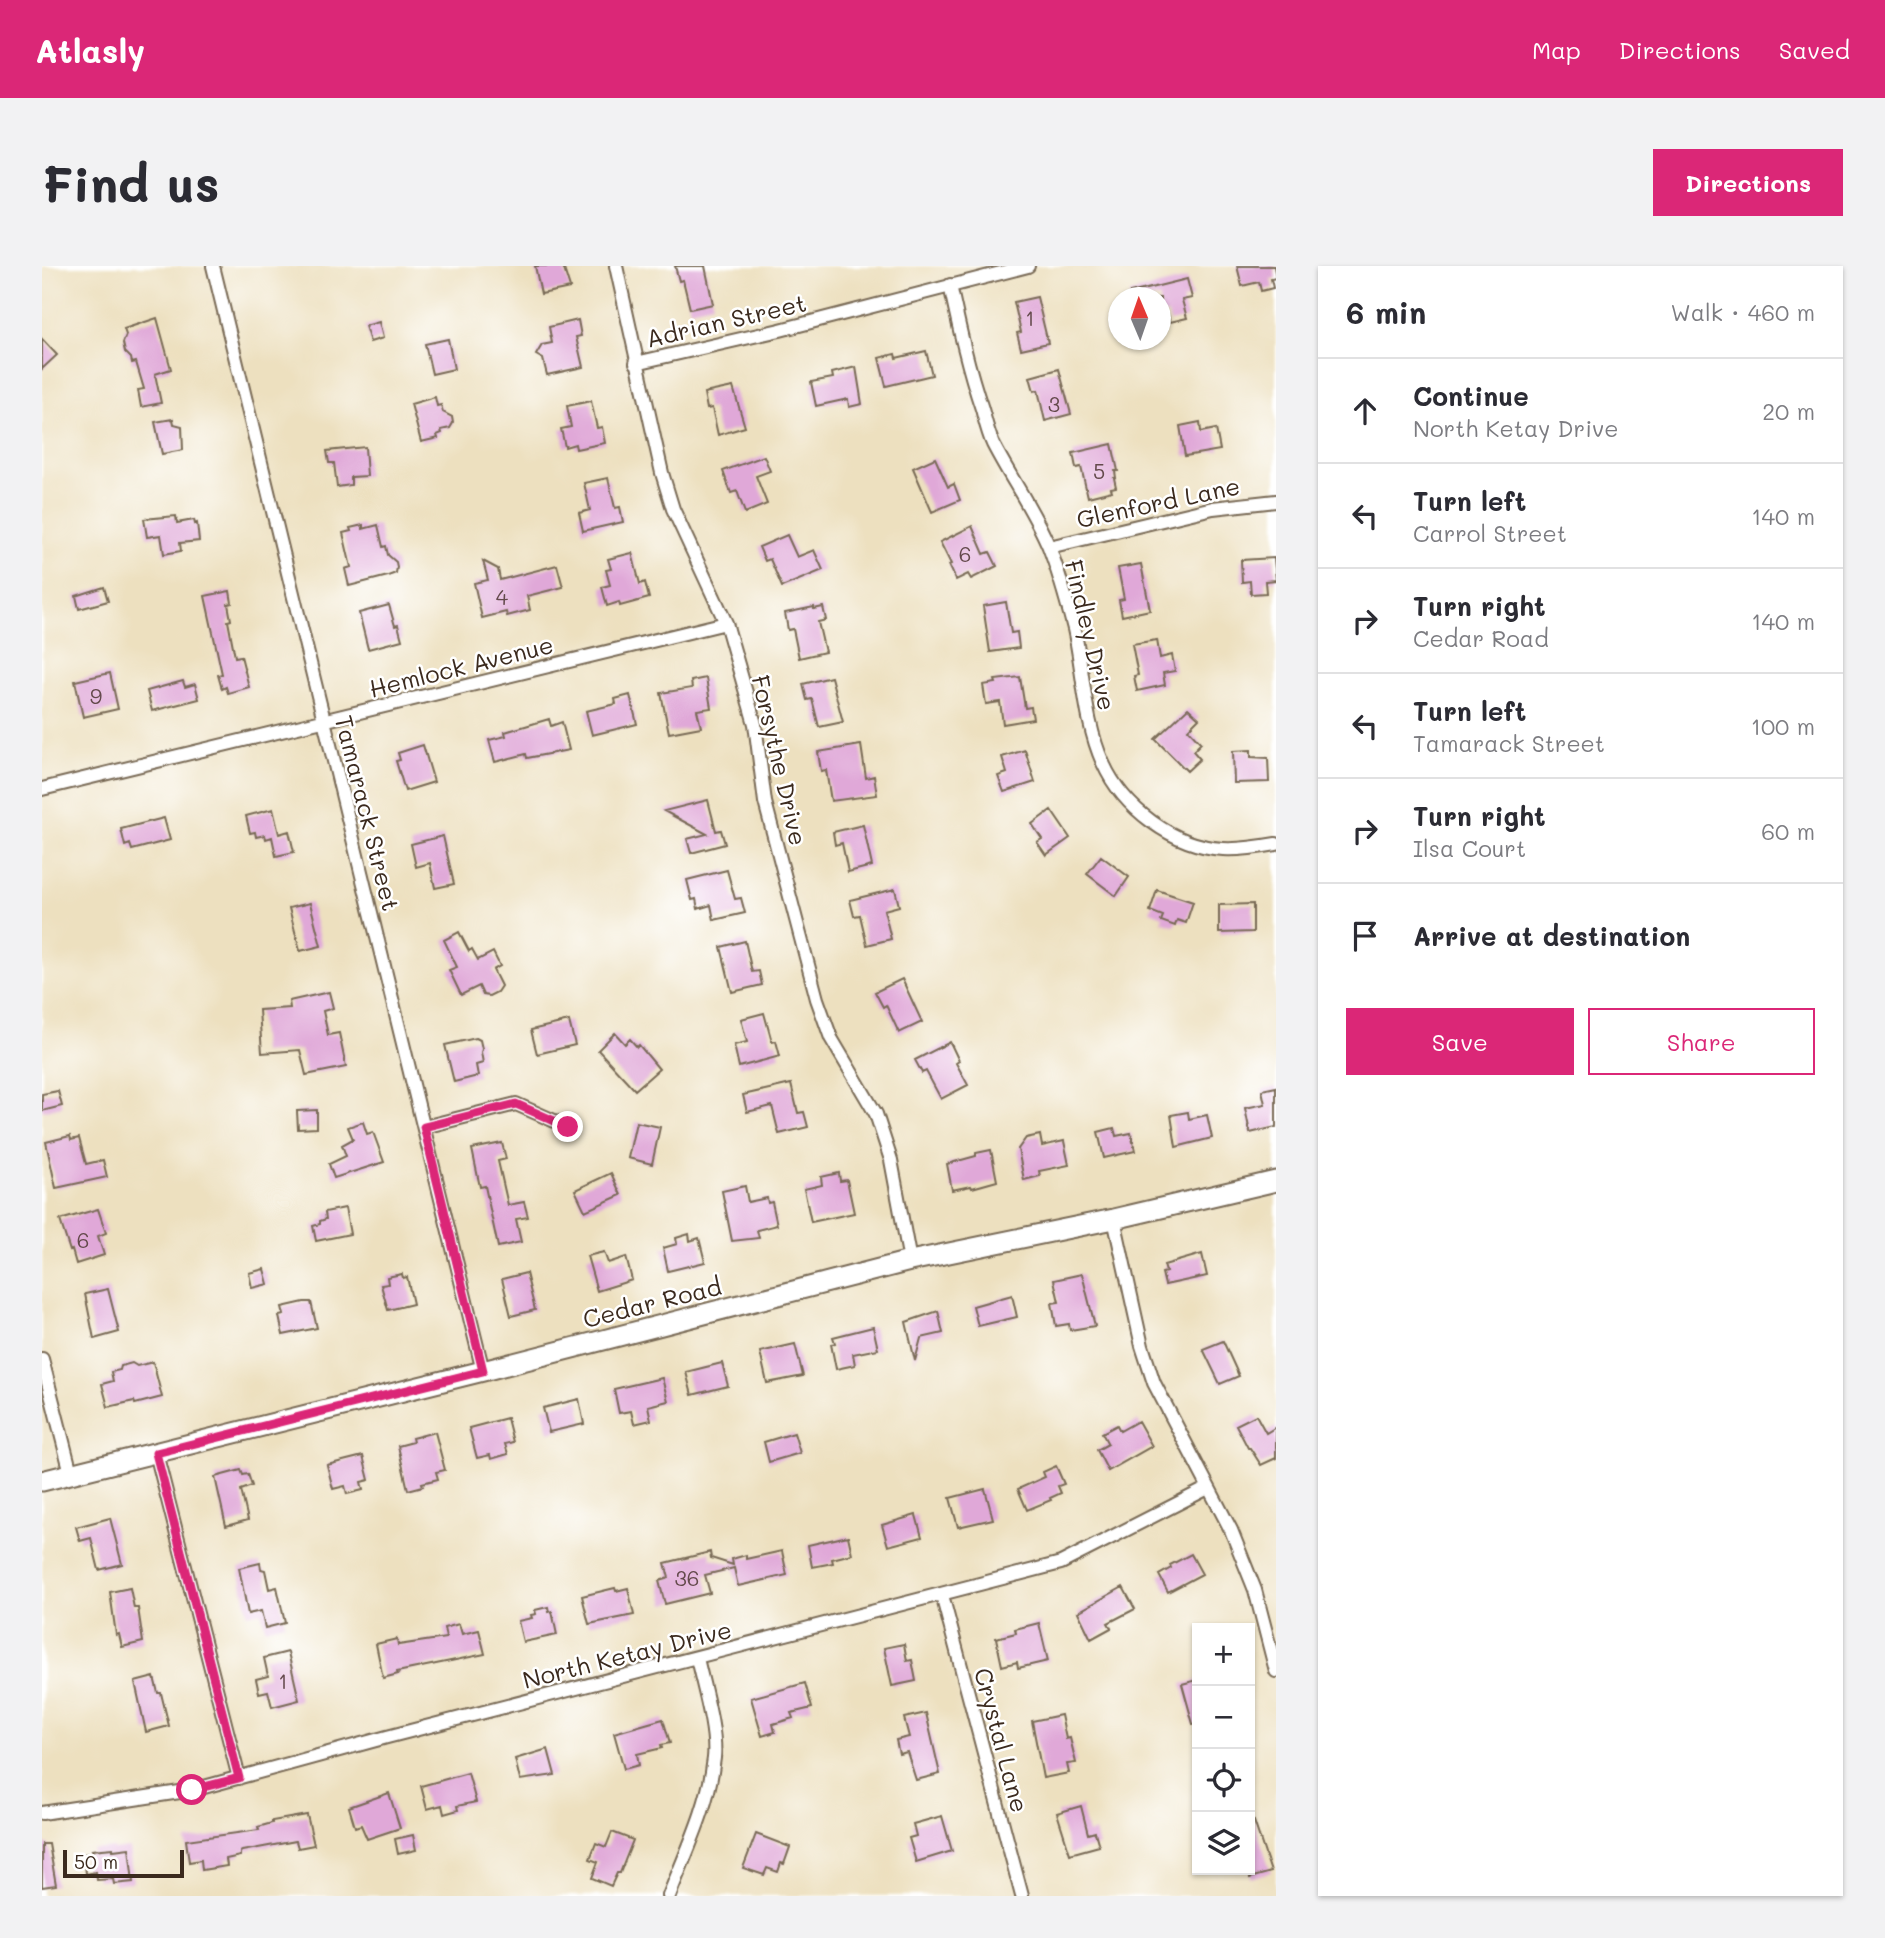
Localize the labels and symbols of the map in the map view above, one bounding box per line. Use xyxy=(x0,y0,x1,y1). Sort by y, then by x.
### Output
street label: Adrian Street xyxy=(643,287,809,353)
north arrow xyxy=(1108,287,1171,350)
house number: 1 xyxy=(1025,304,1035,331)
house number: 3 xyxy=(1048,390,1060,417)
house number: 5 xyxy=(1093,457,1105,484)
street label: Glenford Lane xyxy=(1073,470,1243,534)
house number: 6 xyxy=(959,540,971,567)
street label: Findley Drive xyxy=(1059,557,1123,713)
house number: 4 xyxy=(496,583,509,610)
street label: Hemlock Avenue xyxy=(366,628,556,704)
street label: Forsythe Drive xyxy=(745,672,815,848)
house number: 9 xyxy=(90,682,102,709)
street label: Tamarack Street xyxy=(329,712,407,914)
route end xyxy=(552,1111,583,1142)
house number: 6 xyxy=(77,1226,89,1253)
street label: Cedar Road xyxy=(580,1270,724,1334)
house number: 36 xyxy=(675,1564,700,1591)
street label: North Ketay Drive xyxy=(519,1613,735,1695)
street label: Crystal Lane xyxy=(968,1664,1036,1816)
house number: 1 xyxy=(278,1667,288,1694)
route start xyxy=(176,1774,207,1805)
scale bar xyxy=(63,1847,184,1879)

